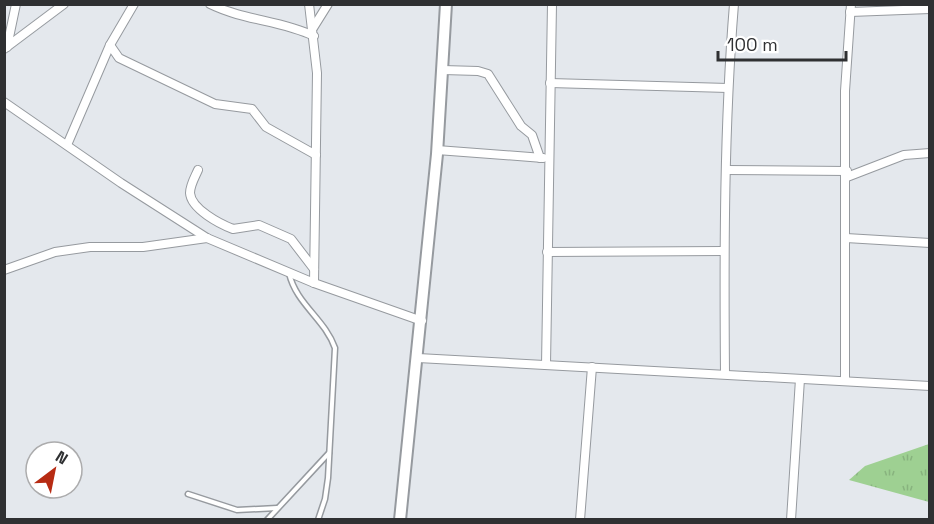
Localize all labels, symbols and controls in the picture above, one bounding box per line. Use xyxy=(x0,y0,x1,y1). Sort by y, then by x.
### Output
scale bar xyxy=(718,24,846,62)
text: 100 m xyxy=(727,33,778,56)
north arrow xyxy=(24,440,84,500)
text: N xyxy=(52,446,72,469)

